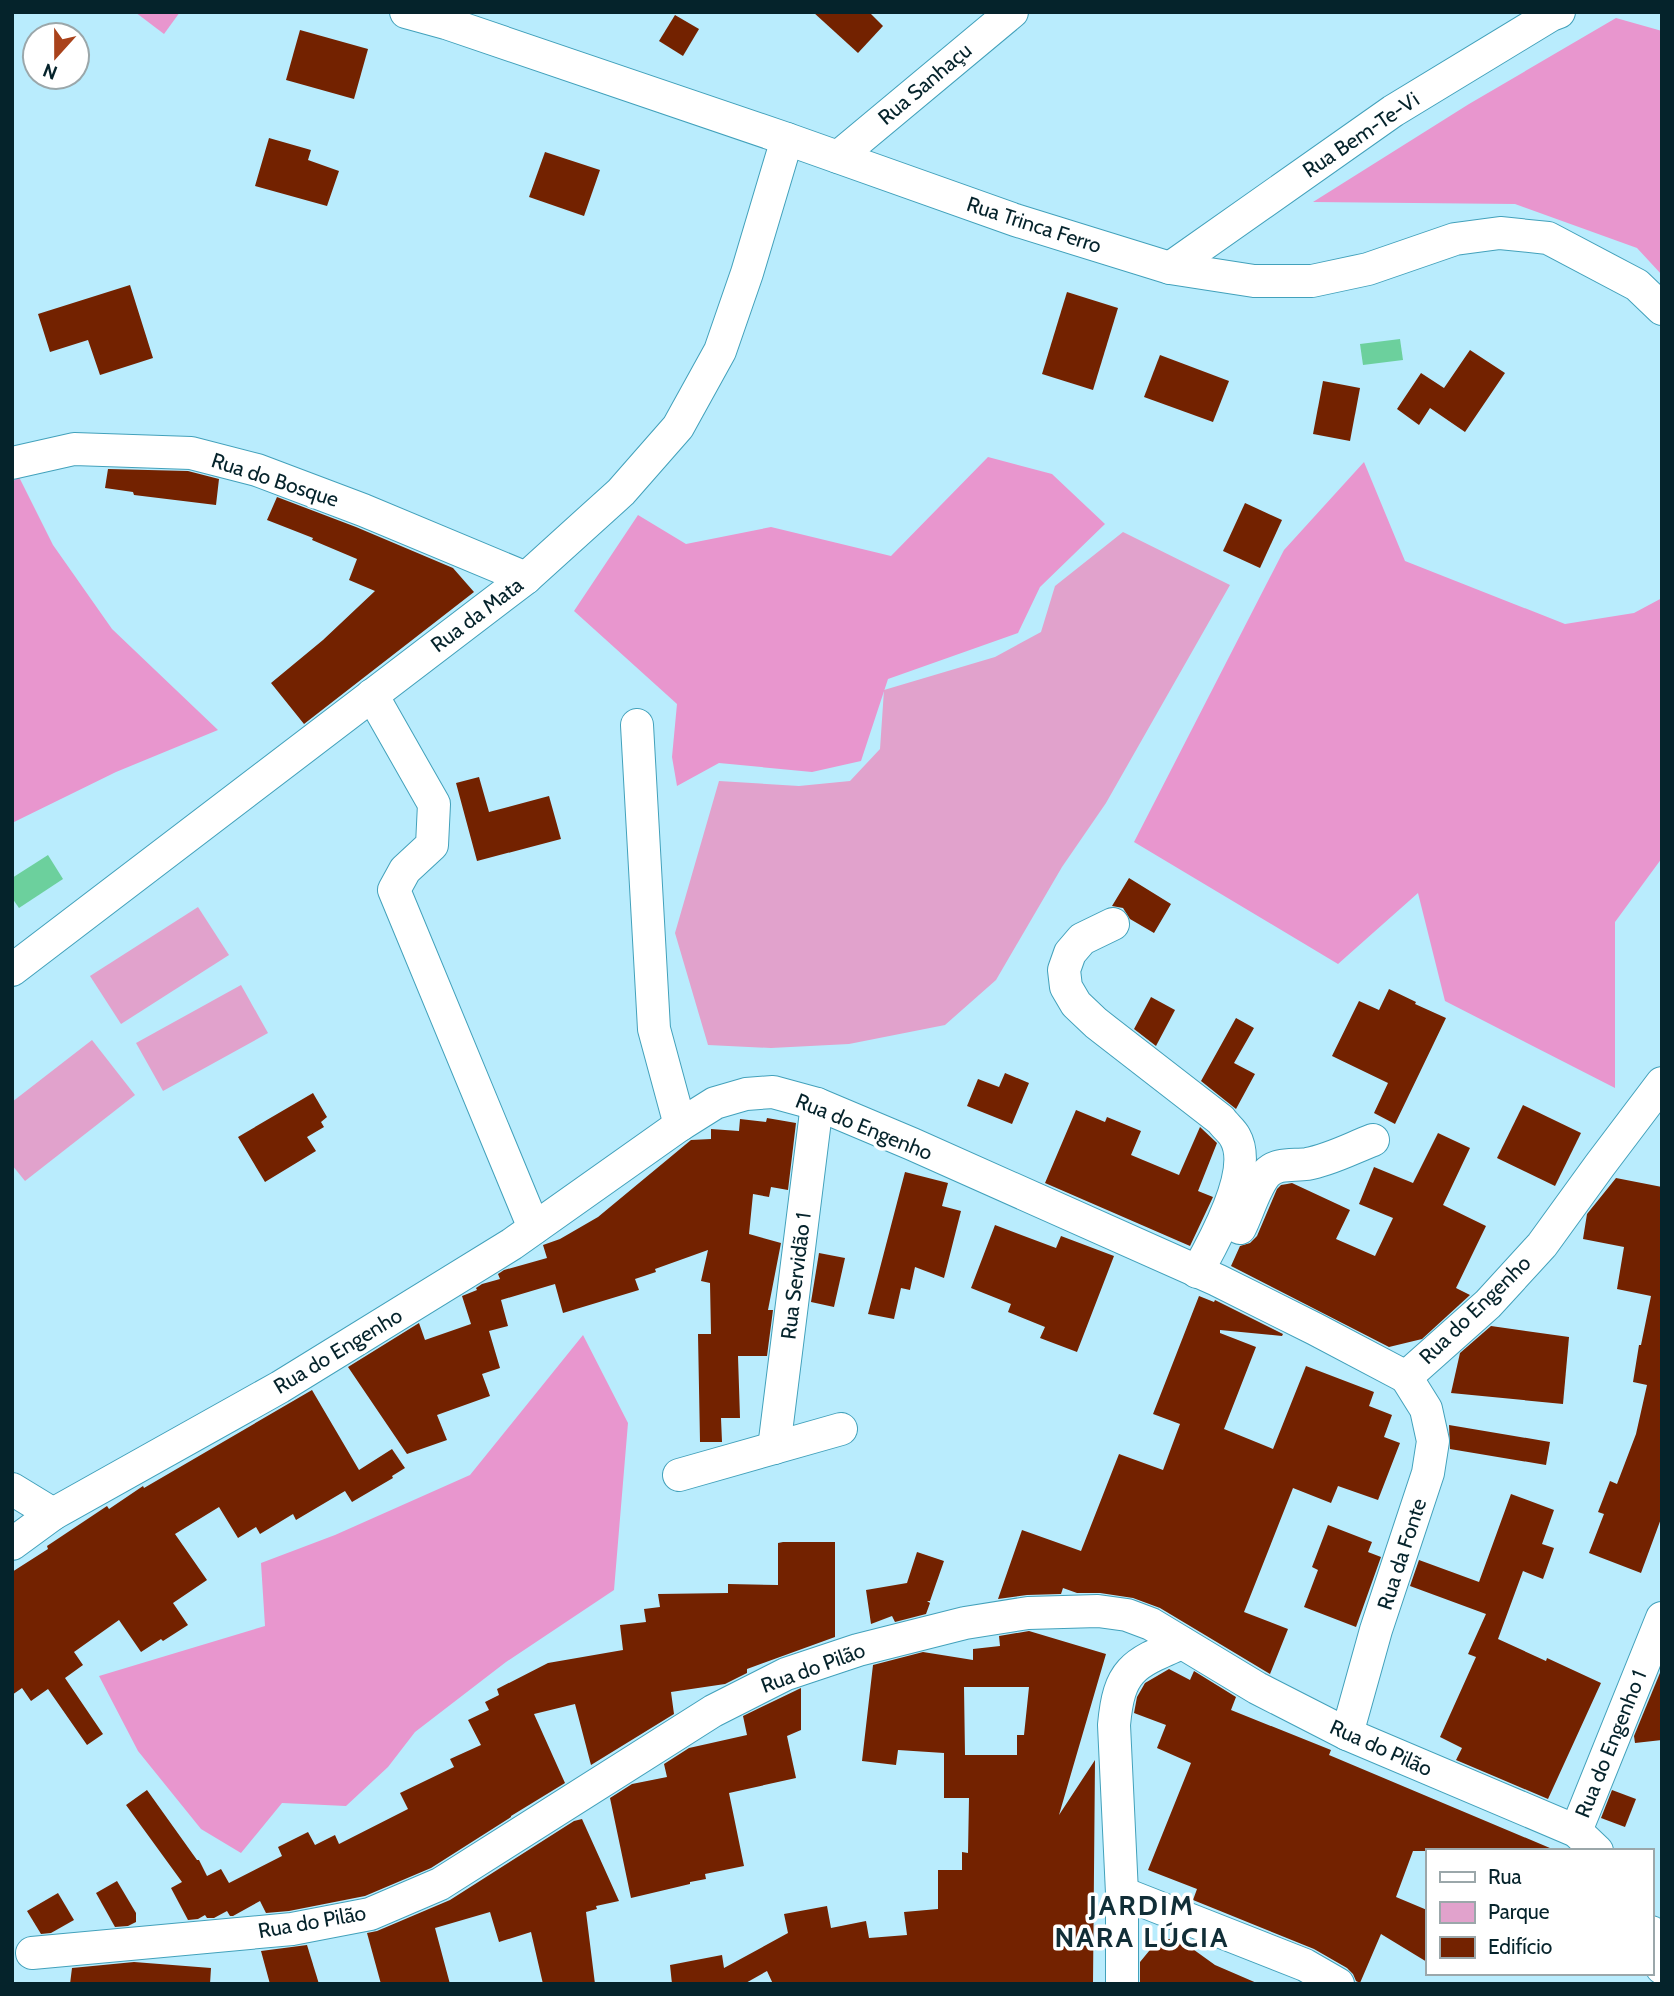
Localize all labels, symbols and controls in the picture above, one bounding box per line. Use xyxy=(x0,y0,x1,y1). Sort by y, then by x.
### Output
north arrow xyxy=(21,21,91,91)
street label: Rua Sanhaçu xyxy=(873,37,976,130)
text: N xyxy=(40,58,60,85)
street label: Rua Bem-Te-Vi xyxy=(1298,86,1424,183)
street label: Rua Trinca Ferro xyxy=(964,191,1105,258)
street label: Rua do Bosque xyxy=(208,447,342,512)
street label: Rua da Mata xyxy=(426,572,528,657)
street label: Rua do Engenho xyxy=(792,1088,936,1165)
street label: Rua Servidão 1 xyxy=(775,1211,816,1341)
street label: Rua do Engenho xyxy=(1414,1250,1536,1369)
street label: Rua do Engenho xyxy=(269,1302,406,1399)
street label: Rua da Fonte xyxy=(1372,1495,1431,1613)
street label: Rua do Pilão xyxy=(757,1637,868,1698)
street label: Rua do Engenho 1 xyxy=(1570,1666,1651,1821)
street label: Rua do Pilão xyxy=(1326,1714,1436,1781)
legend xyxy=(1426,1849,1653,1975)
text: Rua xyxy=(1488,1864,1522,1889)
district label: JARDIM NARA LÚCIA xyxy=(1055,1888,1229,1954)
text: Parque xyxy=(1488,1899,1550,1924)
street label: Rua do Pilão xyxy=(256,1900,368,1943)
text: Edifício xyxy=(1488,1934,1552,1959)

